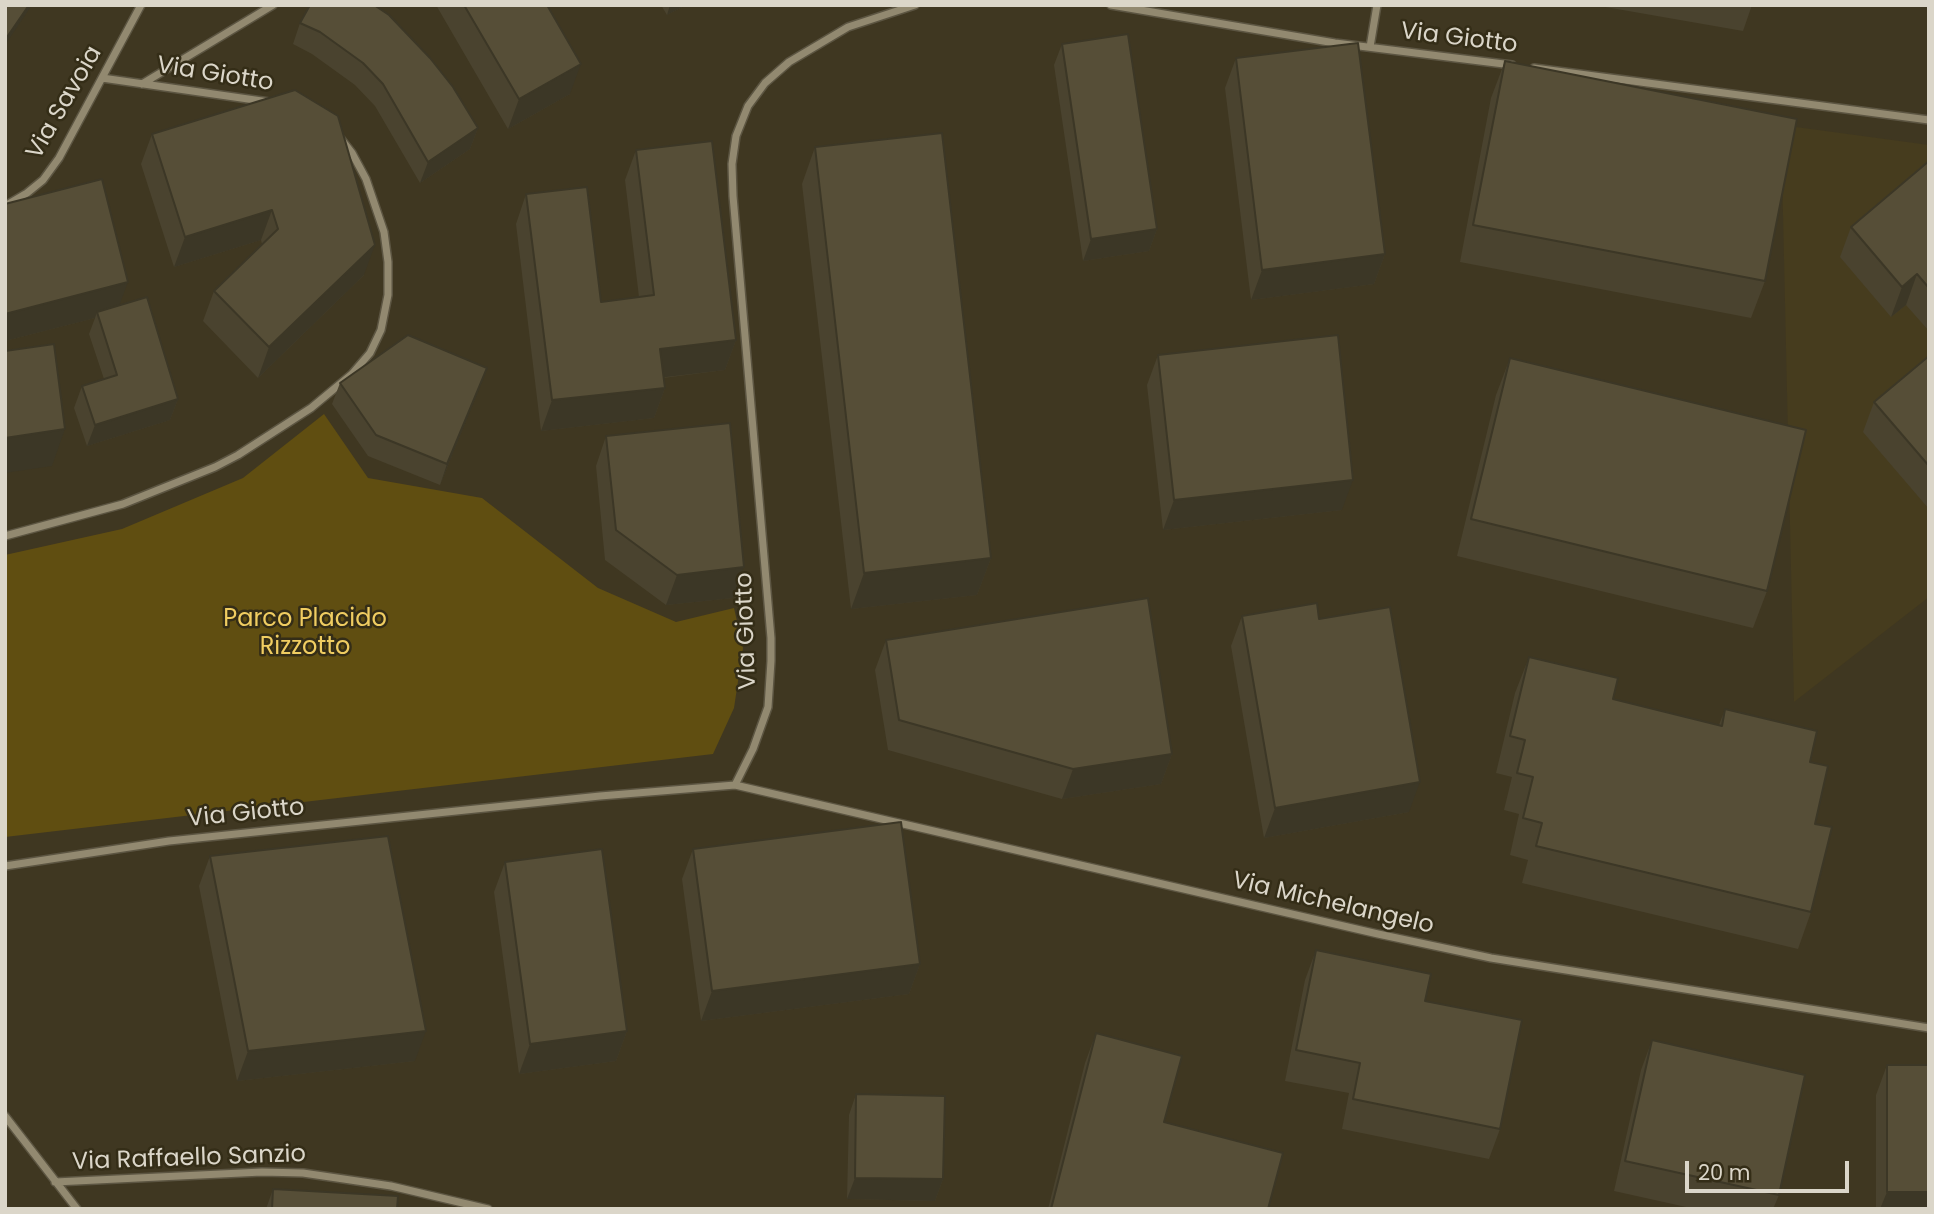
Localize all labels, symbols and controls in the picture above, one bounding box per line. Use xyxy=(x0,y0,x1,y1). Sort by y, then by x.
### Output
street label: Via Giotto xyxy=(1399,18,1519,60)
street label: Via Savoia xyxy=(21,41,109,165)
street label: Via Giotto xyxy=(155,52,275,98)
street label: Via Giotto xyxy=(731,572,763,690)
park label: Parco Placido Rizzotto xyxy=(223,606,387,662)
street label: Via Giotto xyxy=(186,794,306,834)
street label: Via Michelangelo xyxy=(1229,867,1437,941)
street label: Via Raffaello Sanzio xyxy=(72,1141,306,1177)
scale bar xyxy=(1689,1148,1854,1192)
text: 20 m xyxy=(1698,1158,1751,1187)

